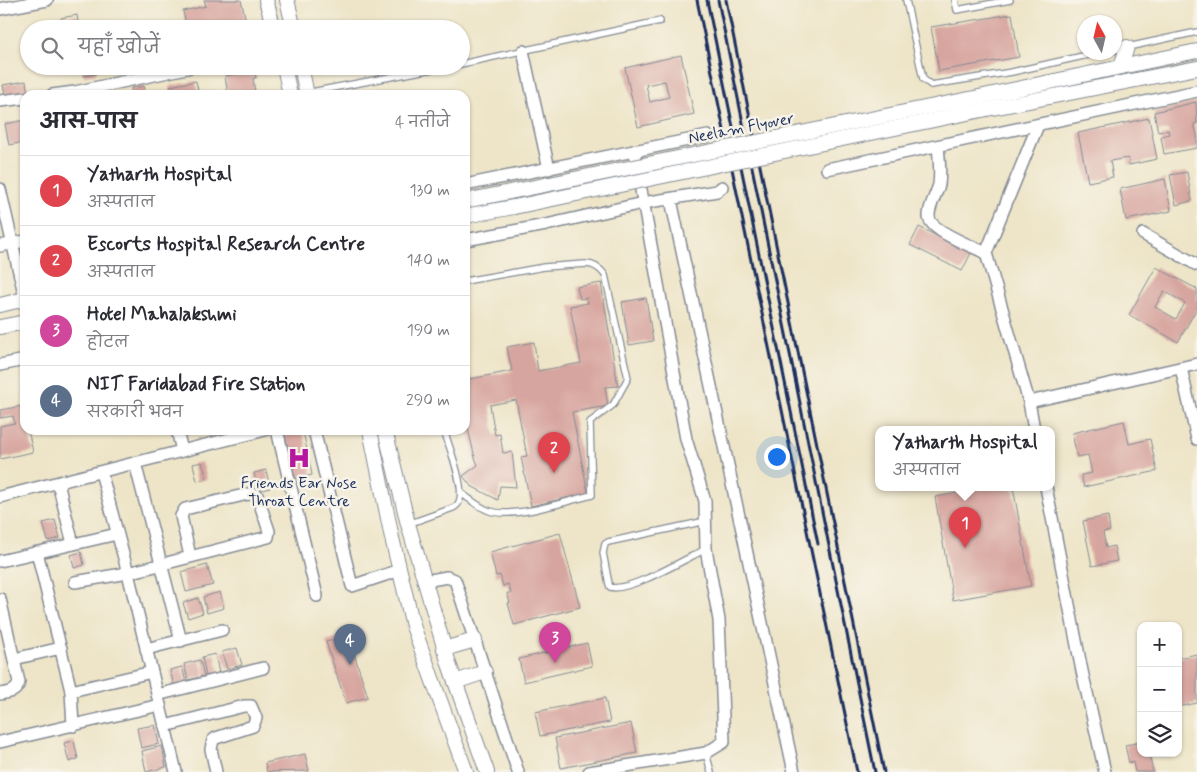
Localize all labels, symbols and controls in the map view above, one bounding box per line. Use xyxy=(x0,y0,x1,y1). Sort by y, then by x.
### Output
north arrow xyxy=(1077,15,1122,60)
search box xyxy=(20,20,470,75)
icon: search xyxy=(38,34,66,62)
text: यहाँ खोजें xyxy=(78,35,160,60)
text: आस-पास xyxy=(40,108,137,136)
street label: Neelam Flyover xyxy=(687,108,796,149)
text: 4 नतीजे xyxy=(395,112,450,133)
text: Yatharth Hospital xyxy=(87,162,232,187)
text: 1 xyxy=(52,180,60,201)
text: 130 m xyxy=(409,180,450,201)
text: अस्पताल xyxy=(87,192,155,213)
text: Escorts Hospital Research Centre xyxy=(87,232,365,257)
text: 2 xyxy=(52,250,60,271)
text: 140 m xyxy=(406,250,450,271)
text: अस्पताल xyxy=(87,262,155,283)
text: Hotel Mahalakshmi xyxy=(87,302,237,327)
text: 3 xyxy=(52,320,60,341)
text: 190 m xyxy=(407,320,450,341)
text: होटल xyxy=(87,332,129,353)
text: NIT Faridabad Fire Station xyxy=(87,372,305,397)
text: 4 xyxy=(51,390,61,411)
text: 290 m xyxy=(406,390,450,411)
text: सरकारी भवन xyxy=(87,402,183,423)
popup xyxy=(875,426,1055,491)
text: Yatharth Hospital xyxy=(893,430,1037,455)
pin: 2 xyxy=(538,432,570,473)
your location xyxy=(764,444,790,470)
hospital icon: Friends Ear Nose Throat Centre xyxy=(286,445,312,471)
text: अस्पताल xyxy=(893,460,960,481)
place label: Friends Ear Nose Throat Centre xyxy=(241,473,357,512)
pin: 1 xyxy=(949,507,981,548)
pin: 3 xyxy=(539,622,571,663)
map controls xyxy=(1137,622,1182,757)
button: + xyxy=(1137,622,1182,667)
pin: 4 xyxy=(334,624,366,665)
button: − xyxy=(1137,667,1182,712)
button: layers xyxy=(1137,712,1182,757)

